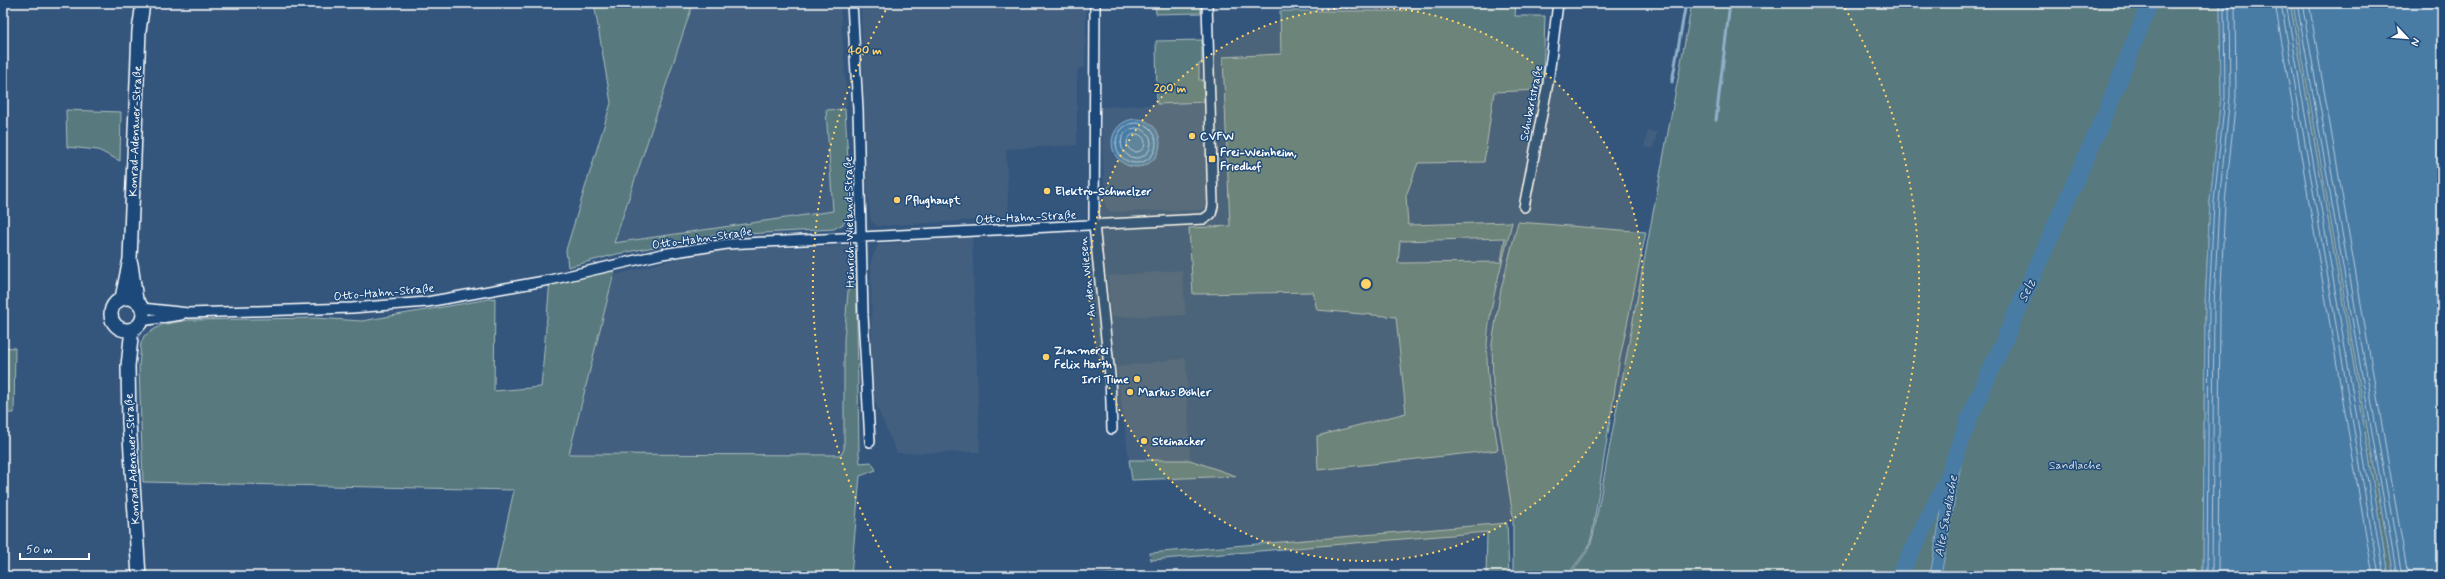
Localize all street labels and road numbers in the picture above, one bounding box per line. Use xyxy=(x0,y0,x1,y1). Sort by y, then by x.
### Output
street label: Schubertstraße xyxy=(1517,64,1547,143)
street label: Konrad-Adenauer-Straße xyxy=(126,65,146,197)
street label: Heinrich-Wieland-Straße xyxy=(841,156,859,288)
street label: Otto-Hahn-Straße xyxy=(975,207,1077,229)
street label: Otto-Hahn-Straße xyxy=(651,224,753,254)
street label: An den Wiesen xyxy=(1076,235,1100,318)
street label: Otto-Hahn-Straße xyxy=(333,281,435,305)
street label: Konrad-Adenauer-Straße xyxy=(122,393,144,525)

